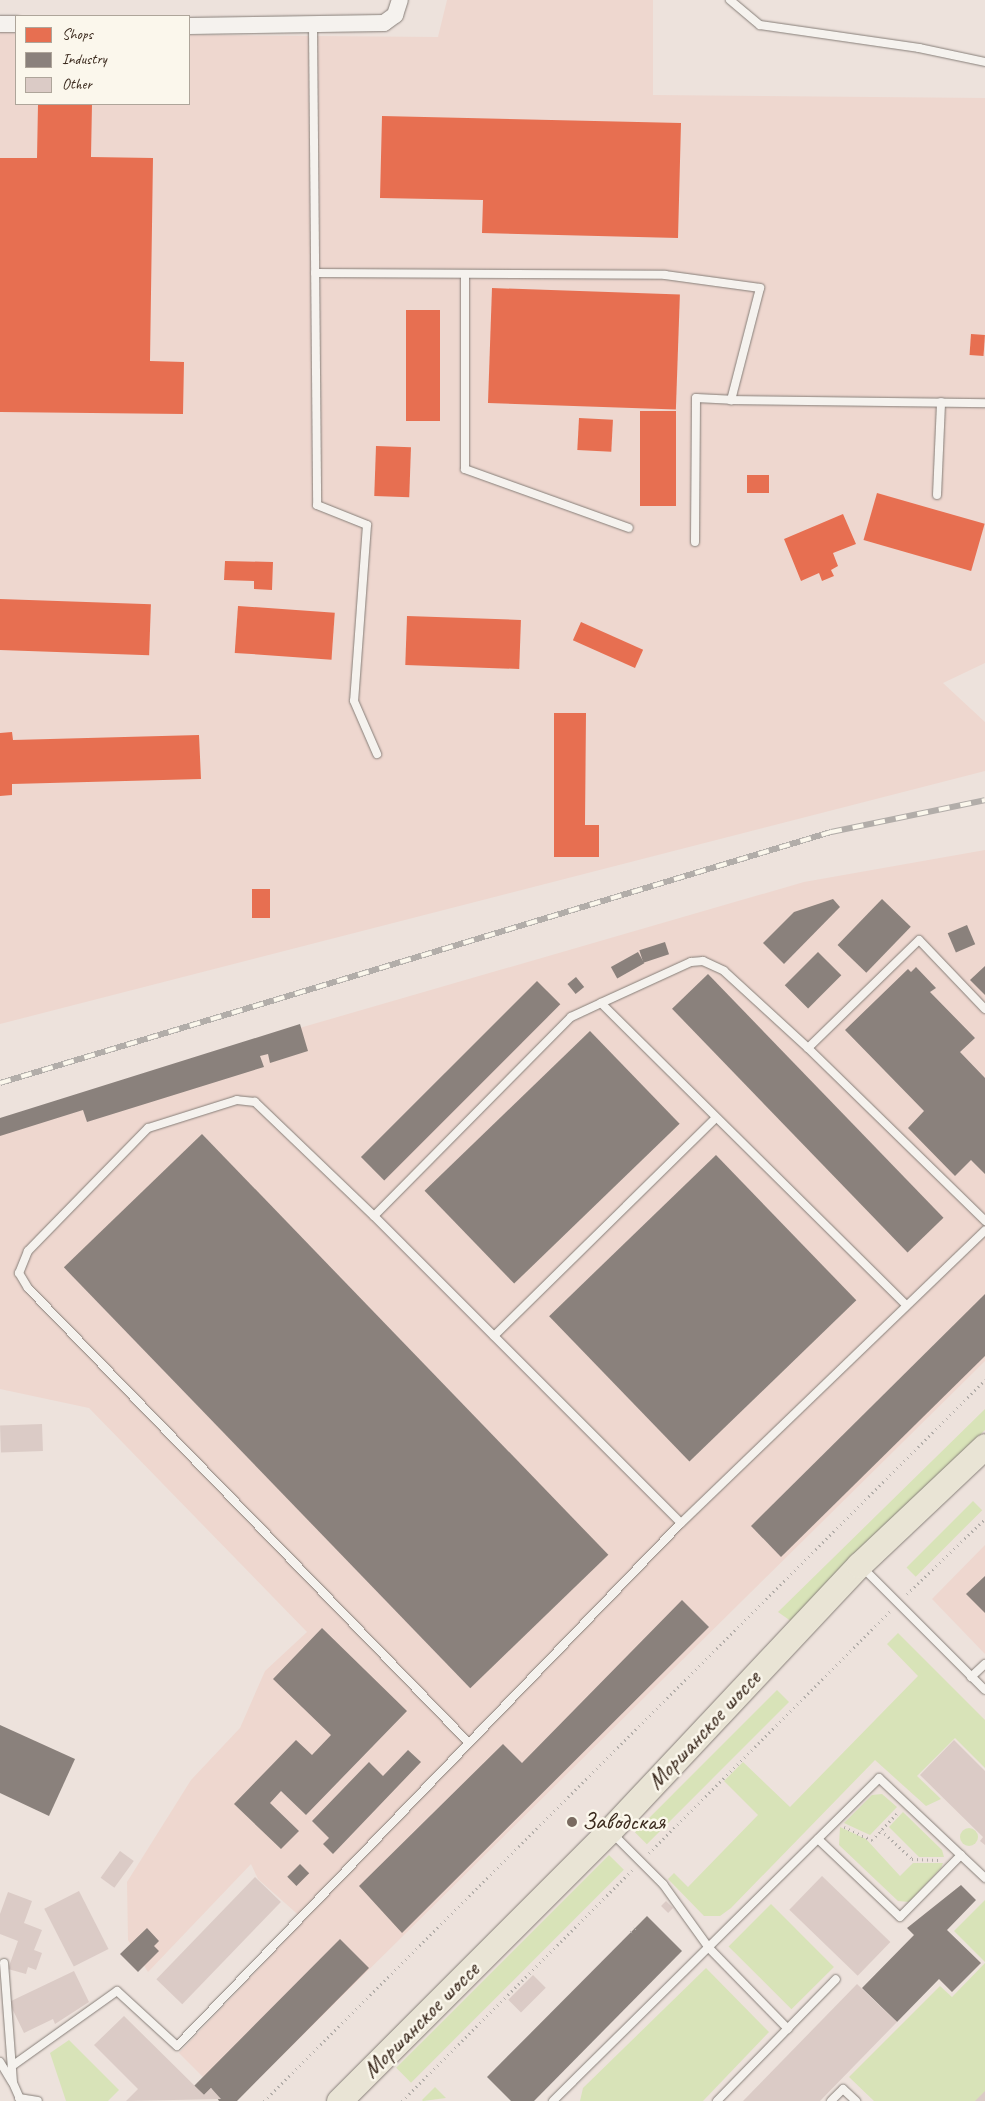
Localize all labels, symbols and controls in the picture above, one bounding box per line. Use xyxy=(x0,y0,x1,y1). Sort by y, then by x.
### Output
legend xyxy=(15,15,190,105)
text: Shops xyxy=(62,25,93,44)
text: Industry xyxy=(62,50,107,69)
text: Other xyxy=(62,75,92,94)
street label: Моршанское шоссе xyxy=(641,1664,767,1796)
place label: Заводская xyxy=(582,1808,665,1836)
marker: Заводская xyxy=(566,1816,578,1828)
street label: Моршанское шоссе xyxy=(356,1955,486,2085)

